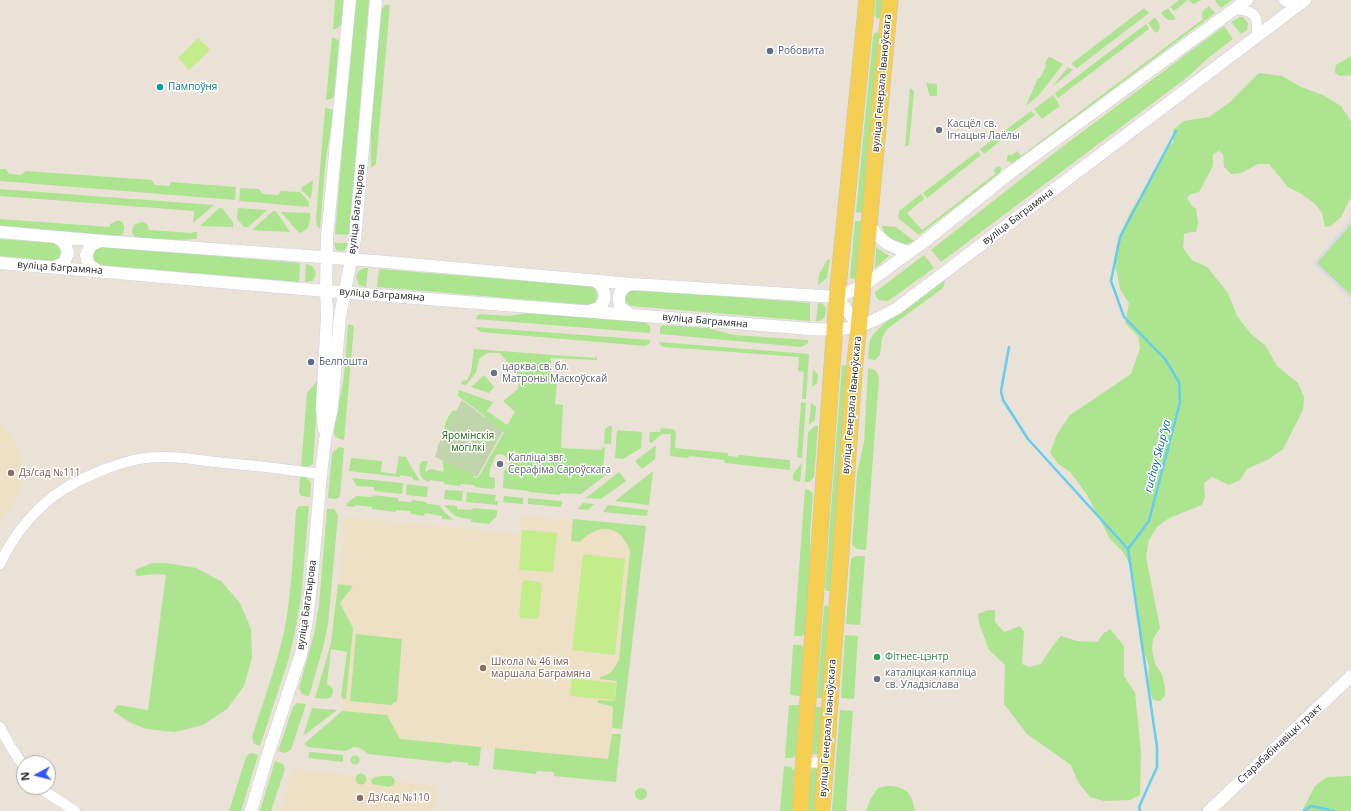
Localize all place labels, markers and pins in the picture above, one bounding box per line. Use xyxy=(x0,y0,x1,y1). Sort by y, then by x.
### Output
place label: Робовита xyxy=(778,45,824,57)
marker: Робовита xyxy=(765,46,775,56)
place label: Пампоўня xyxy=(168,81,217,93)
marker: Пампоўня xyxy=(155,82,165,92)
place label: Касцёл св. Ігнацыя Лаёлы xyxy=(947,118,1020,142)
marker: Касцёл св. Ігнацыя Лаёлы xyxy=(934,125,944,135)
place label: Белпошта xyxy=(319,356,368,368)
marker: Белпошта xyxy=(306,357,316,367)
place label: царква св. бл. Матроны Маскоўскай xyxy=(502,361,607,384)
marker: царква св. бл. Матроны Маскоўскай xyxy=(489,368,499,378)
place label: Капліца звг. Серафіма Сароўскага xyxy=(508,452,611,476)
marker: Капліца звг. Серафіма Сароўскага xyxy=(495,459,505,469)
place label: Дз/сад №111 xyxy=(19,467,80,479)
marker: Дз/сад №111 xyxy=(6,468,16,478)
place label: Фітнес-цэнтр xyxy=(885,651,949,663)
marker: Фітнес-цэнтр xyxy=(872,652,882,662)
place label: Школа № 46 імя маршала Баграмяна xyxy=(491,656,591,680)
marker: Школа № 46 імя маршала Баграмяна xyxy=(478,663,488,673)
place label: каталіцкая капліца св. Уладзіслава xyxy=(885,667,976,690)
marker: каталіцкая капліца св. Уладзіслава xyxy=(872,674,882,684)
place label: Дз/сад №110 xyxy=(368,792,429,804)
marker: Дз/сад №110 xyxy=(355,793,365,803)

